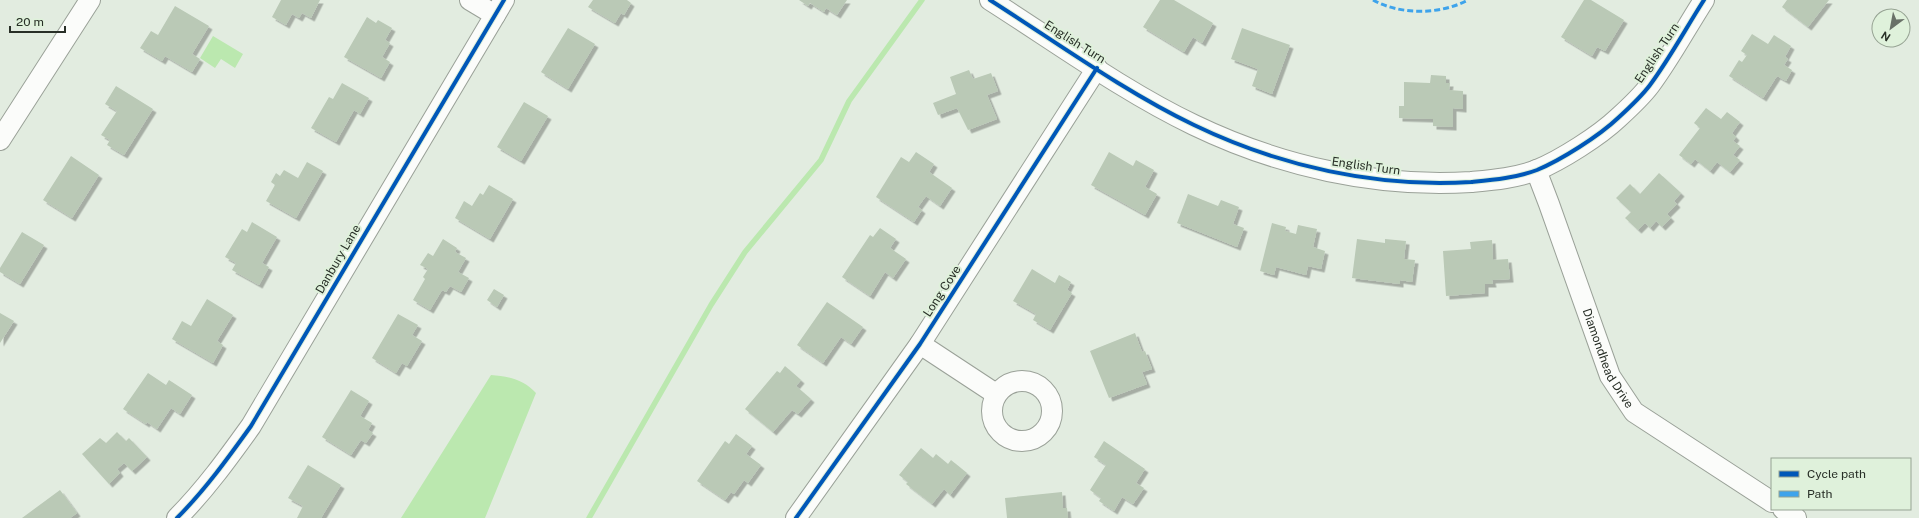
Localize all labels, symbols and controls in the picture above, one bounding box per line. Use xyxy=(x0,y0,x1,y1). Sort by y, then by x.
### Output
scale bar xyxy=(10,8,65,34)
north arrow xyxy=(1871,8,1911,48)
text: 20 m xyxy=(16,15,44,29)
street label: English Turn xyxy=(1042,18,1108,66)
street label: English Turn xyxy=(1632,20,1682,86)
text: N xyxy=(1879,29,1893,44)
street label: English Turn xyxy=(1331,154,1401,178)
street label: Danbury Lane xyxy=(313,222,363,296)
street label: Long Cove xyxy=(920,263,964,319)
street label: Diamondhead Drive xyxy=(1580,307,1637,411)
legend xyxy=(1771,458,1911,510)
text: Cycle path xyxy=(1807,467,1866,481)
text: Path xyxy=(1807,487,1833,501)

